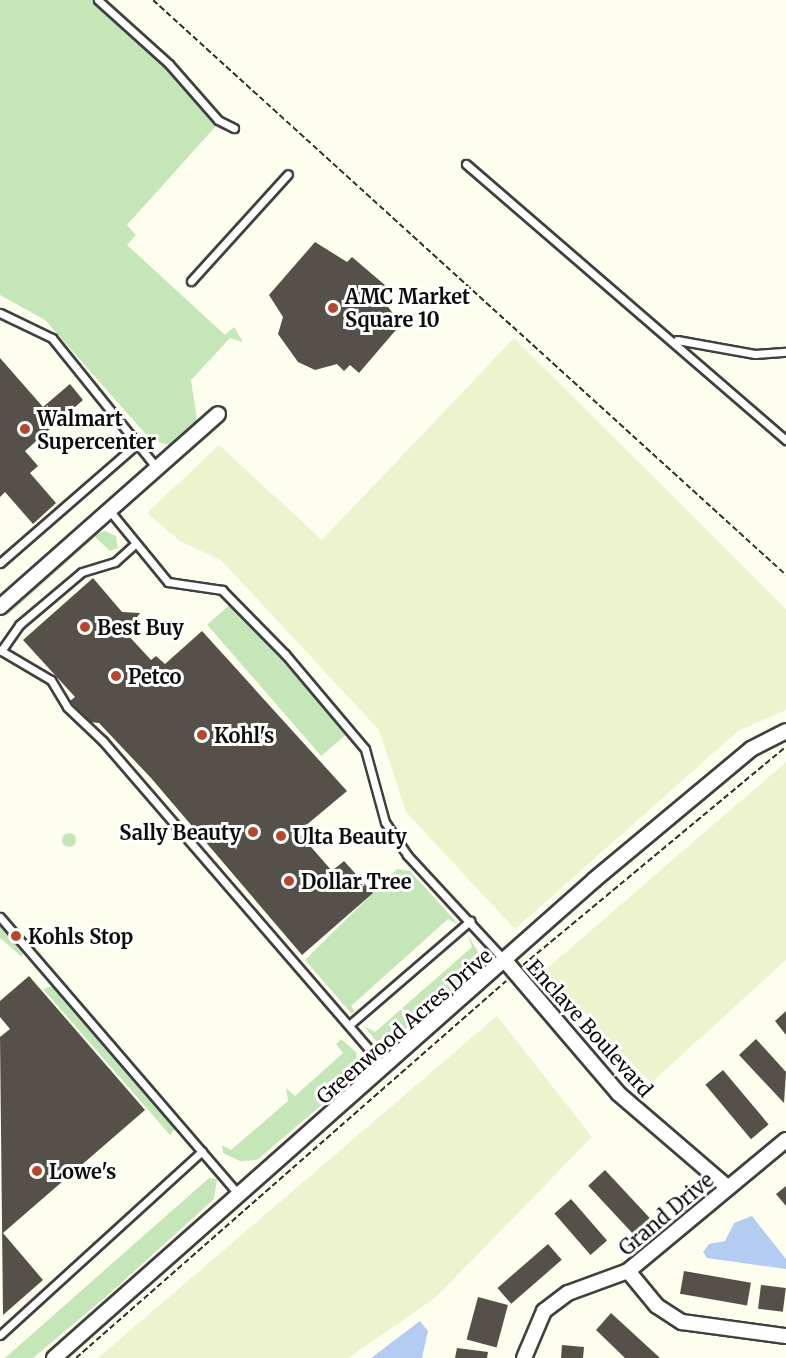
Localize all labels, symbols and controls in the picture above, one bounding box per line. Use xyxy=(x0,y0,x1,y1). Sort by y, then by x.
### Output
place label: AMC Market Square 10 xyxy=(345,284,470,331)
marker: AMC Market Square 10 xyxy=(326,301,340,315)
place label: Walmart Supercenter xyxy=(37,406,156,453)
marker: Walmart Supercenter xyxy=(18,422,32,436)
place label: Best Buy xyxy=(97,615,184,639)
marker: Best Buy xyxy=(78,620,92,634)
place label: Petco xyxy=(128,664,181,688)
marker: Petco xyxy=(109,669,123,683)
place label: Kohl's xyxy=(214,723,274,747)
marker: Kohl's xyxy=(195,728,209,742)
place label: Sally Beauty xyxy=(119,820,241,844)
place label: Ulta Beauty xyxy=(293,824,407,848)
marker: Sally Beauty xyxy=(246,825,260,839)
marker: Ulta Beauty xyxy=(274,829,288,843)
place label: Dollar Tree xyxy=(301,869,412,893)
marker: Dollar Tree xyxy=(282,874,296,888)
place label: Kohls Stop xyxy=(28,924,133,948)
marker: Kohls Stop xyxy=(9,929,23,943)
street label: Greenwood Acres Drive xyxy=(311,943,497,1109)
street label: Enclave Boulevard xyxy=(522,955,658,1101)
place label: Lowe's xyxy=(49,1159,116,1183)
marker: Lowe's xyxy=(30,1164,44,1178)
street label: Grand Drive xyxy=(614,1168,718,1260)

